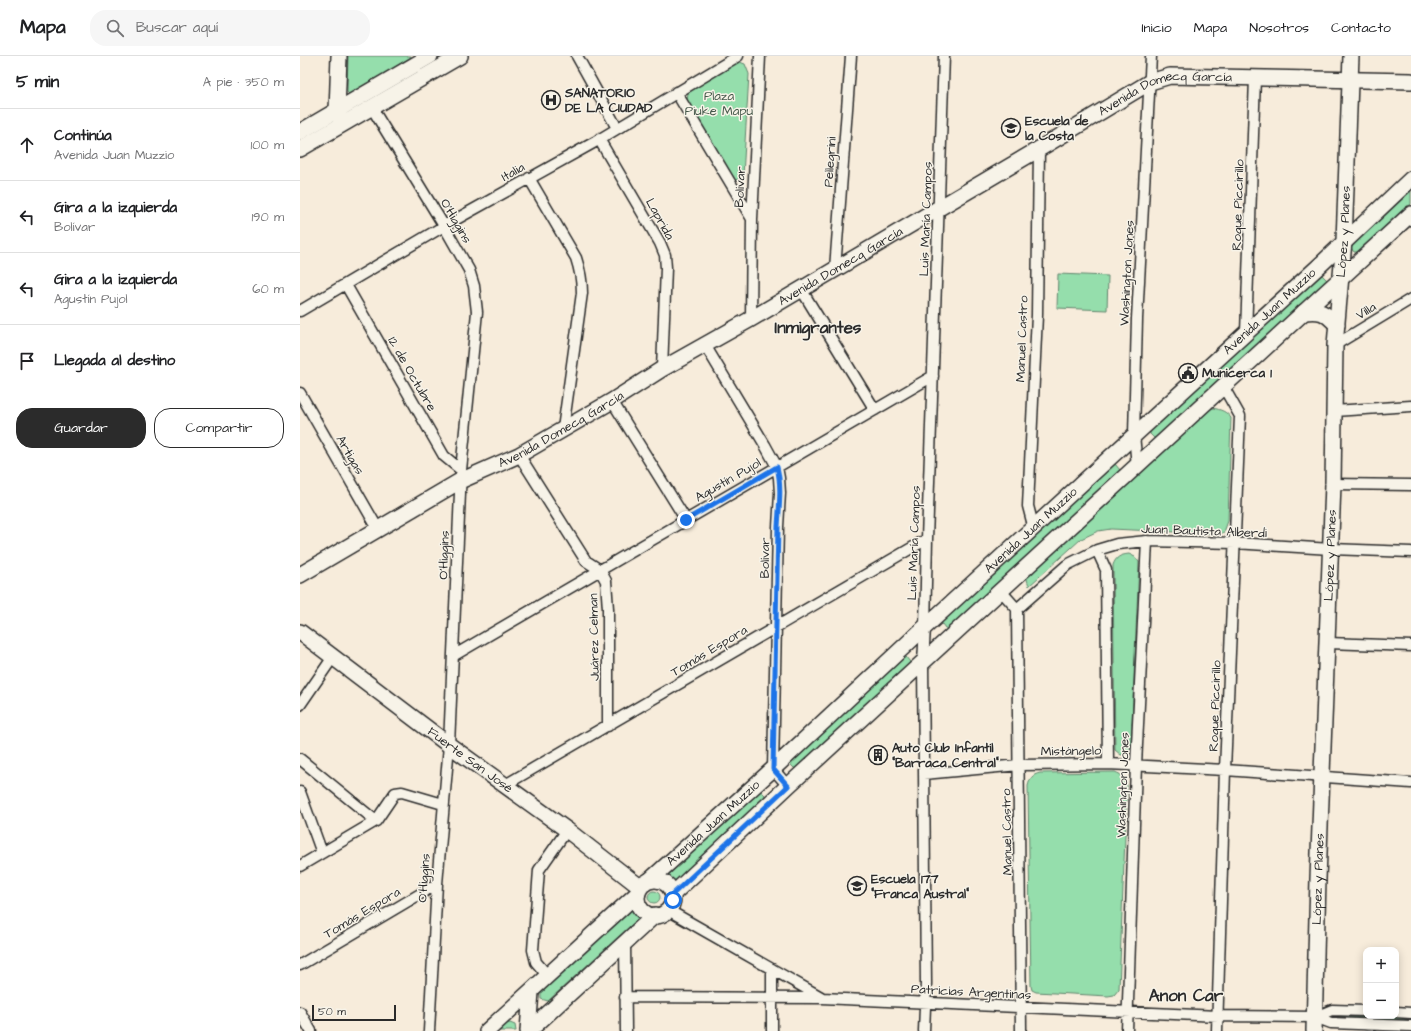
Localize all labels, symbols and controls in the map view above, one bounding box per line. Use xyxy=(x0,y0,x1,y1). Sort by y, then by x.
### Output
search box xyxy=(90,10,370,46)
text: Mapa xyxy=(20,14,66,41)
icon: search xyxy=(104,17,126,39)
text: Buscar aquí xyxy=(136,17,218,38)
text: Inicio xyxy=(1141,18,1172,38)
text: Mapa xyxy=(1194,18,1227,38)
text: Nosotros xyxy=(1249,18,1309,38)
text: Contacto xyxy=(1331,18,1391,38)
street label: Avenida Domecq García xyxy=(1095,67,1232,120)
text: 5 min xyxy=(16,70,59,94)
text: A pie · 350 m xyxy=(203,73,284,91)
place label: SANATORIO DE LA CIUDAD xyxy=(564,84,653,117)
park label: Plaza Piuke Mapu xyxy=(685,87,754,120)
hospital icon: SANATORIO DE LA CIUDAD xyxy=(540,89,562,111)
place label: Escuela de la Costa xyxy=(1025,112,1089,145)
school or university icon: Escuela de la Costa xyxy=(1000,117,1022,139)
text: Continúa xyxy=(54,125,112,146)
icon: ahead xyxy=(16,134,38,156)
text: 100 m xyxy=(251,136,284,154)
street label: Pellegrini xyxy=(819,136,842,188)
text: Avenida Juan Muzzio xyxy=(54,146,174,164)
street label: Italia xyxy=(498,158,528,186)
street label: Roque Piccirillo xyxy=(1227,158,1249,251)
street label: Luis María Campos xyxy=(915,161,937,277)
street label: Bolívar xyxy=(730,166,750,208)
street label: López y Planes xyxy=(1332,185,1355,278)
street label: O'Higgins xyxy=(435,195,476,248)
street label: Laprida xyxy=(641,195,679,243)
text: Gira a la izquierda xyxy=(54,197,177,218)
icon: left xyxy=(16,206,38,228)
text: 190 m xyxy=(251,208,284,226)
text: Bolívar xyxy=(54,218,95,236)
street label: Washington Jones xyxy=(1115,219,1140,326)
street label: Avenida Domecq García xyxy=(775,222,907,310)
street label: Avenida Juan Muzzio xyxy=(1219,264,1321,359)
text: Gira a la izquierda xyxy=(54,269,177,290)
icon: left xyxy=(16,278,38,300)
text: 60 m xyxy=(252,280,284,298)
text: Agustín Pujol xyxy=(54,290,128,308)
street label: Manuel Castro xyxy=(1011,295,1033,383)
street label: Villa xyxy=(1352,298,1380,324)
district label: Inmigrantes xyxy=(775,316,862,341)
street label: 12 de Octubre xyxy=(383,333,441,415)
icon: arrive xyxy=(16,350,38,372)
text: Llegada al destino xyxy=(54,350,175,371)
public building icon: Municerca 1 xyxy=(1177,362,1199,384)
place label: Municerca 1 xyxy=(1202,364,1272,382)
street label: Avenida Domecq García xyxy=(495,387,628,472)
button: Guardar xyxy=(16,408,146,448)
button: Compartir xyxy=(154,408,284,448)
street label: Artigas xyxy=(331,432,369,479)
street label: Agustín Pujol xyxy=(692,454,765,507)
street label: Avenida Juan Muzzio xyxy=(980,482,1082,578)
street label: Luis María Campos xyxy=(903,485,925,601)
street label: López y Planes xyxy=(1320,509,1341,601)
route end xyxy=(677,511,695,529)
street label: Juan Bautista Alberdi xyxy=(1141,520,1267,542)
street label: O'Higgins xyxy=(434,530,455,580)
street label: Bolívar xyxy=(756,537,774,579)
street label: Juárez Celman xyxy=(584,593,604,681)
street label: Tomás Espora xyxy=(667,621,751,681)
street label: Roque Piccirillo xyxy=(1204,659,1226,752)
street label: Fuerte San José xyxy=(424,723,517,797)
street label: Washington Jones xyxy=(1112,731,1135,838)
place label: Auto Club Infantil "Barraca Central" xyxy=(892,739,1000,772)
street label: Mistángelo xyxy=(1040,741,1102,762)
building icon: Auto Club Infantil "Barraca Central" xyxy=(867,744,889,766)
street label: Avenida Juan Muzzio xyxy=(662,776,764,870)
street label: Manuel Castro xyxy=(997,788,1017,876)
street label: López y Planes xyxy=(1308,832,1329,925)
street label: O'Higgins xyxy=(413,852,436,903)
place label: Escuela 177 "Franca Austral" xyxy=(871,870,970,903)
school or university icon: Escuela 177 "Franca Austral" xyxy=(846,875,868,897)
street label: Tomás Espora xyxy=(320,883,404,943)
route start xyxy=(664,891,682,909)
map controls xyxy=(1363,947,1399,1019)
button: + xyxy=(1363,947,1399,983)
street label: Patricias Argentinas xyxy=(910,980,1032,1005)
button: − xyxy=(1363,983,1399,1019)
district label: Anon Car xyxy=(1149,984,1224,1008)
scale bar xyxy=(312,1003,396,1022)
text: 50 m xyxy=(318,1004,346,1019)

